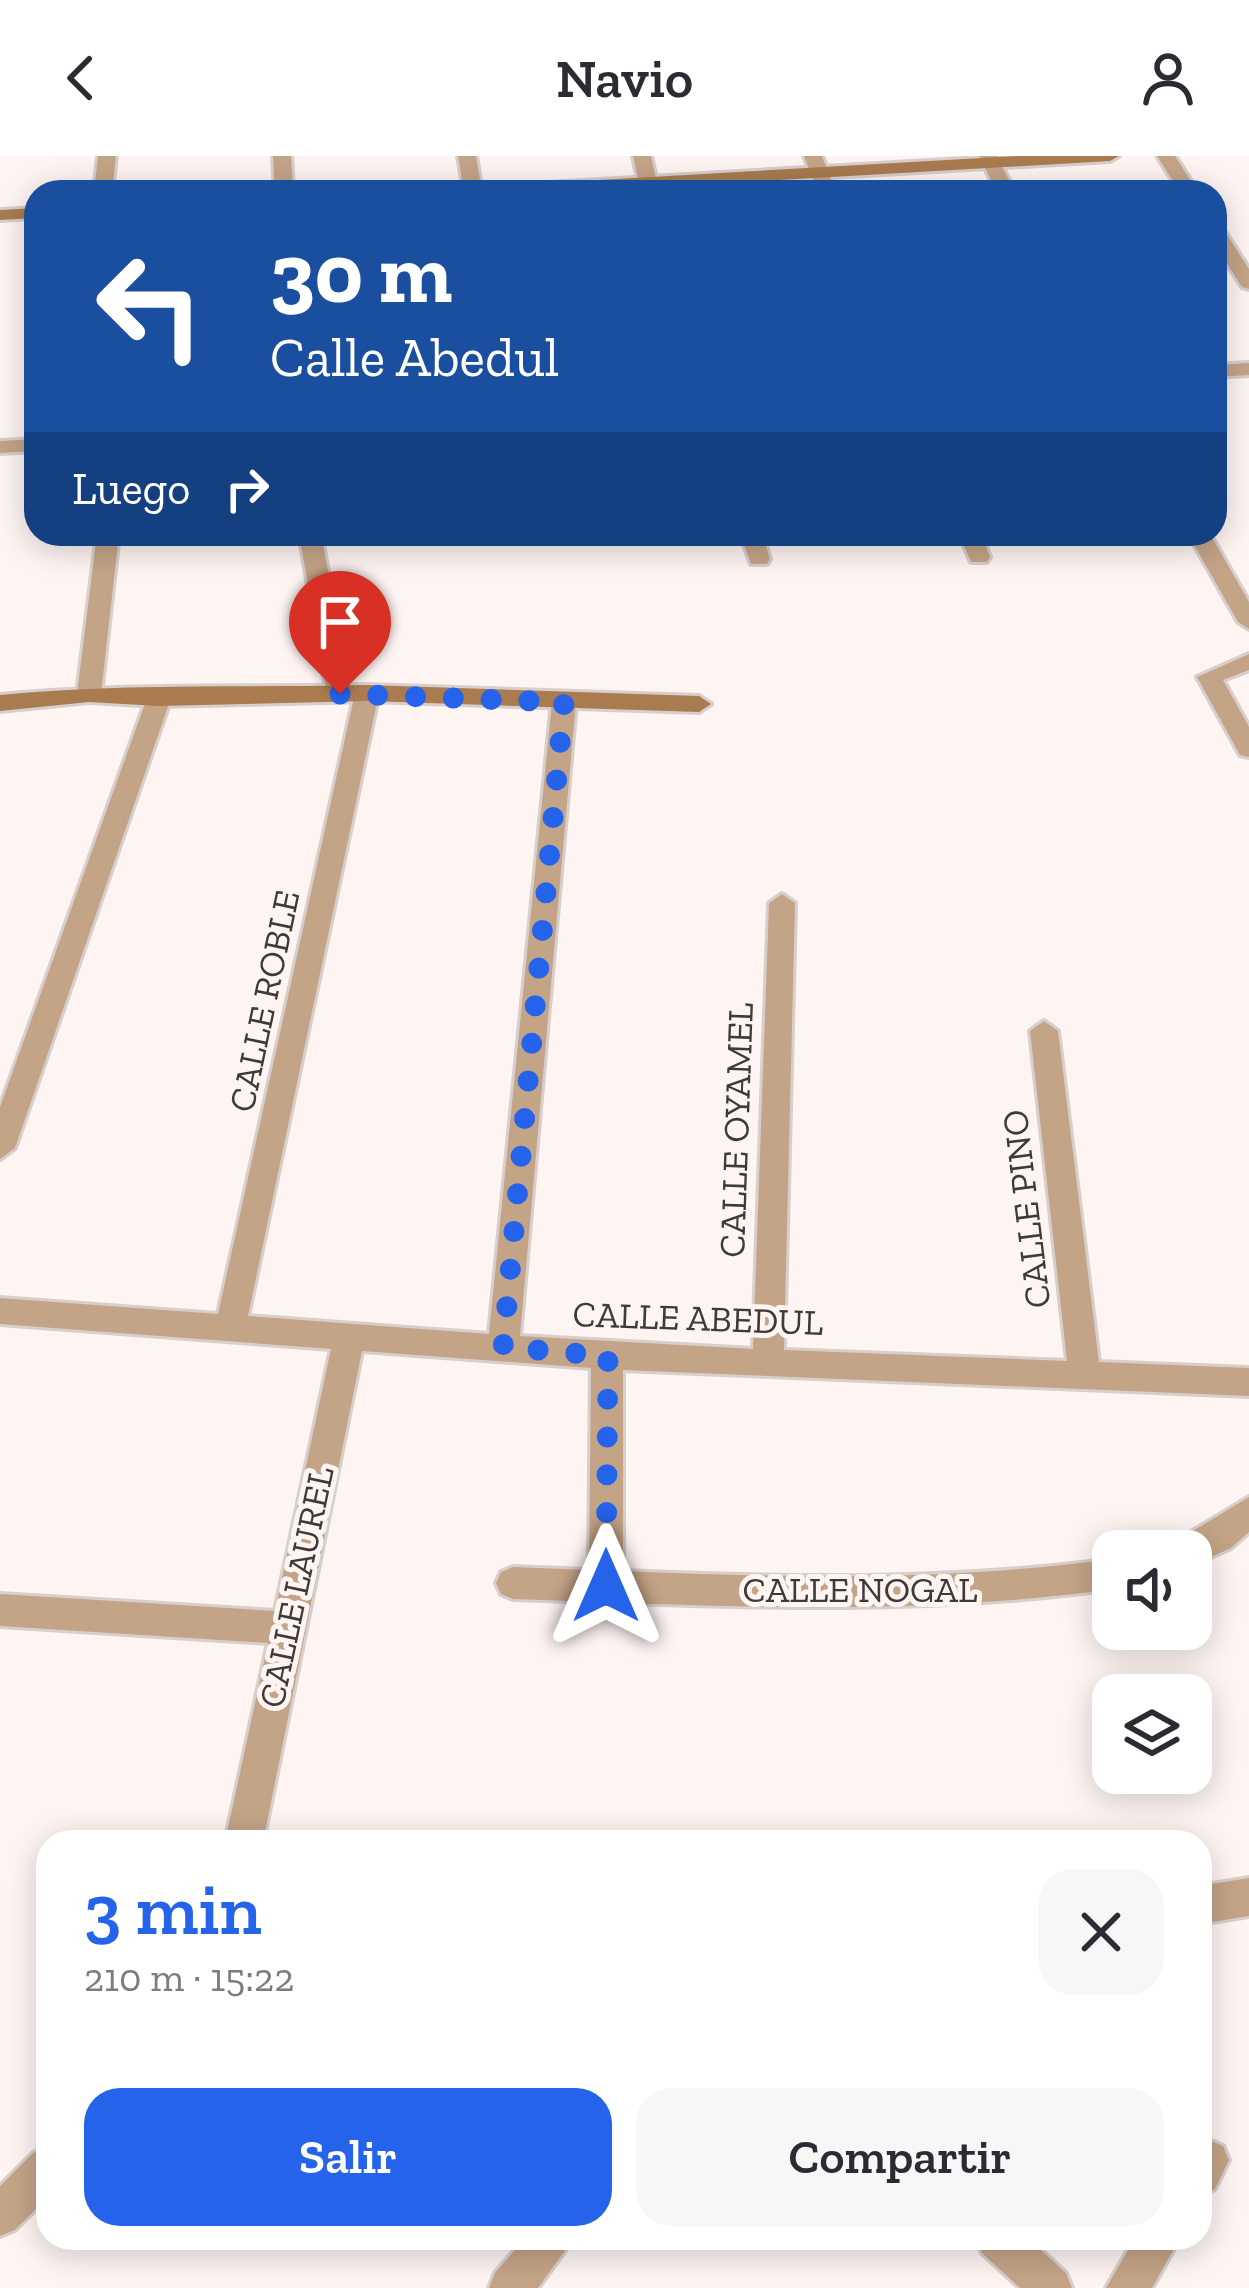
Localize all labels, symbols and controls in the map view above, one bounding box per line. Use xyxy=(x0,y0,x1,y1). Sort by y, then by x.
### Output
icon: back xyxy=(48,45,114,111)
icon: person xyxy=(1135,45,1201,111)
text: Navio xyxy=(556,46,693,111)
text: 30 m xyxy=(270,223,452,324)
icon: left xyxy=(72,228,228,384)
text: Calle Abedul xyxy=(270,325,559,390)
icon: right xyxy=(214,456,280,522)
text: Luego xyxy=(72,462,190,516)
pin xyxy=(289,571,391,694)
icon: arrive xyxy=(307,589,373,655)
street label: CALLE ROBLE xyxy=(220,886,308,1116)
street label: CALLE OYAMEL xyxy=(710,1001,762,1258)
street label: CALLE PINO xyxy=(992,1107,1060,1311)
street label: CALLE ABEDUL xyxy=(572,1292,824,1344)
street label: CALLE LAUREL xyxy=(249,1462,343,1711)
position arrow xyxy=(543,1523,669,1649)
map controls xyxy=(1092,1530,1212,1794)
button: sound xyxy=(1092,1530,1212,1650)
street label: CALLE NOGAL xyxy=(742,1568,978,1611)
button: layers xyxy=(1092,1674,1212,1794)
text: 3 min xyxy=(84,1866,262,1952)
button: close xyxy=(1038,1869,1164,1995)
text: 210 m · 15:22 xyxy=(84,1954,294,2001)
button: Salir xyxy=(84,2088,612,2226)
button: Compartir xyxy=(636,2088,1164,2226)

